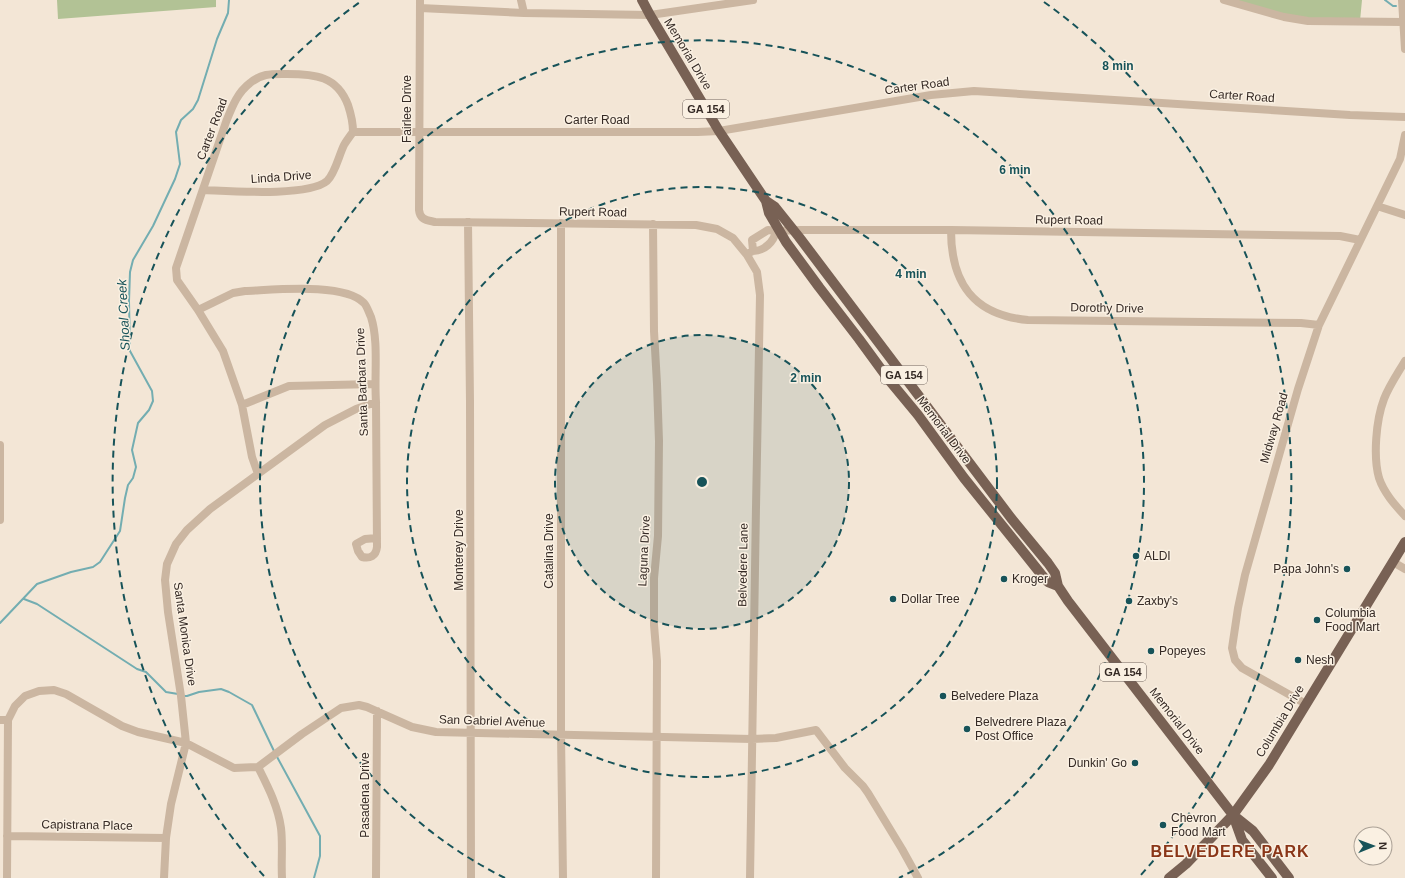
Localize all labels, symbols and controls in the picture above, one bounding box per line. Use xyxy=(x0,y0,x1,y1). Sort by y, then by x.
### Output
street label: Memorial Drive xyxy=(661,16,715,92)
text: 8 min xyxy=(1102,59,1134,73)
street label: Fairlee Drive xyxy=(400,75,414,143)
street label: Carter Road xyxy=(884,75,950,97)
street label: Carter Road xyxy=(1209,87,1275,105)
street label: Carter Road xyxy=(194,96,230,162)
road number: GA 154 xyxy=(683,100,729,118)
street label: Carter Road xyxy=(564,113,630,127)
text: 6 min xyxy=(999,163,1031,177)
street label: Linda Drive xyxy=(250,168,312,186)
street label: Rupert Road xyxy=(559,204,627,220)
street label: Rupert Road xyxy=(1035,212,1103,228)
text: 4 min xyxy=(895,267,927,281)
water label: Shoal Creek xyxy=(114,277,133,351)
street label: Dorothy Drive xyxy=(1070,300,1144,316)
street label: Santa Barbara Drive xyxy=(353,327,371,437)
road number: GA 154 xyxy=(881,366,927,384)
text: 2 min xyxy=(790,371,822,385)
street label: Midway Road xyxy=(1257,391,1291,465)
street label: Memorial Drive xyxy=(914,394,974,467)
centre of rings xyxy=(695,475,709,489)
street label: Monterey Drive xyxy=(452,509,466,591)
street label: Catalina Drive xyxy=(542,513,556,589)
street label: Laguna Drive xyxy=(635,515,653,587)
street label: Belvedere Lane xyxy=(735,523,751,607)
place label: ALDI xyxy=(1144,549,1171,563)
marker: ALDI xyxy=(1131,551,1141,561)
place label: Papa John's xyxy=(1273,562,1339,576)
marker: Papa John's xyxy=(1342,564,1352,574)
place label: Kroger xyxy=(1012,572,1048,586)
marker: Kroger xyxy=(999,574,1009,584)
street label: Santa Monica Drive xyxy=(171,581,199,687)
place label: Dollar Tree xyxy=(901,592,960,606)
marker: Dollar Tree xyxy=(888,594,898,604)
place label: Zaxby's xyxy=(1137,594,1178,608)
marker: Zaxby's xyxy=(1124,596,1134,606)
place label: Columbia Food Mart xyxy=(1325,606,1380,634)
marker: Columbia Food Mart xyxy=(1312,615,1322,625)
place label: Popeyes xyxy=(1159,644,1206,658)
marker: Popeyes xyxy=(1146,646,1156,656)
place label: Nesh xyxy=(1306,653,1334,667)
marker: Nesh xyxy=(1293,655,1303,665)
road number: GA 154 xyxy=(1100,663,1146,681)
street label: Columbia Drive xyxy=(1253,682,1307,760)
street label: Memorial Drive xyxy=(1147,685,1208,757)
place label: Belvedere Plaza xyxy=(951,689,1039,703)
marker: Belvedere Plaza xyxy=(938,691,948,701)
street label: San Gabriel Avenue xyxy=(439,712,546,730)
place label: Belvedrere Plaza Post Office xyxy=(975,715,1067,743)
marker: Belvedrere Plaza Post Office xyxy=(962,724,972,734)
street label: Pasadena Drive xyxy=(358,752,372,838)
place label: Dunkin' Go xyxy=(1068,756,1127,770)
marker: Dunkin' Go xyxy=(1130,758,1140,768)
place label: Chevron Food Mart xyxy=(1171,811,1226,839)
street label: Capistrana Place xyxy=(41,817,133,833)
marker: Chevron Food Mart xyxy=(1158,820,1168,830)
north arrow xyxy=(1353,826,1393,866)
text: N xyxy=(1377,842,1389,850)
district label: BELVEDERE PARK xyxy=(1150,843,1310,860)

